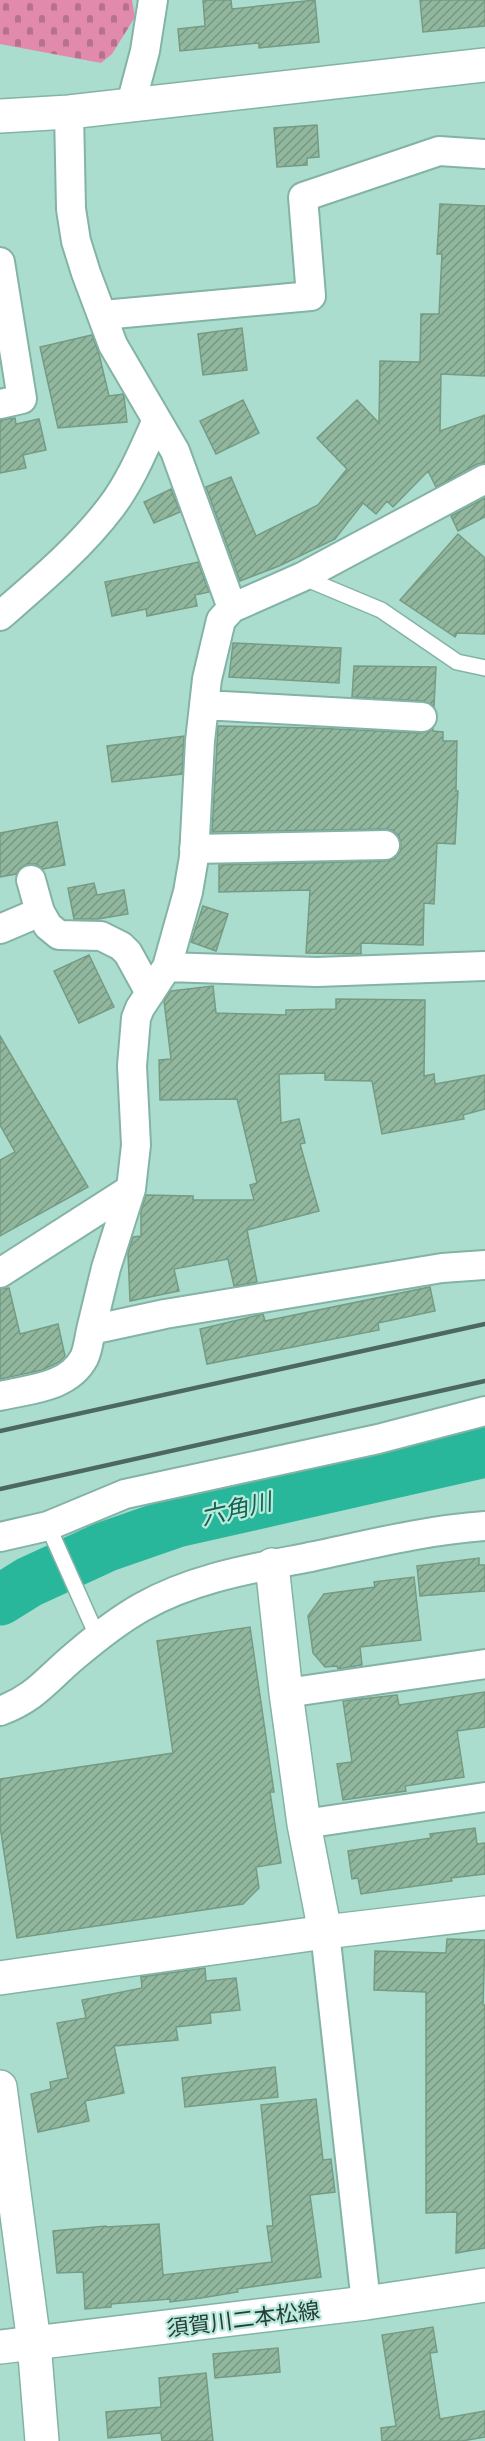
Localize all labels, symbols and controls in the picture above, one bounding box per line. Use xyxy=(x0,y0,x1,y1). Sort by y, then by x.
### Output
water label: 六角川 xyxy=(198,1485,277,1530)
street label: 須賀川二本松線 xyxy=(165,2296,321,2340)

